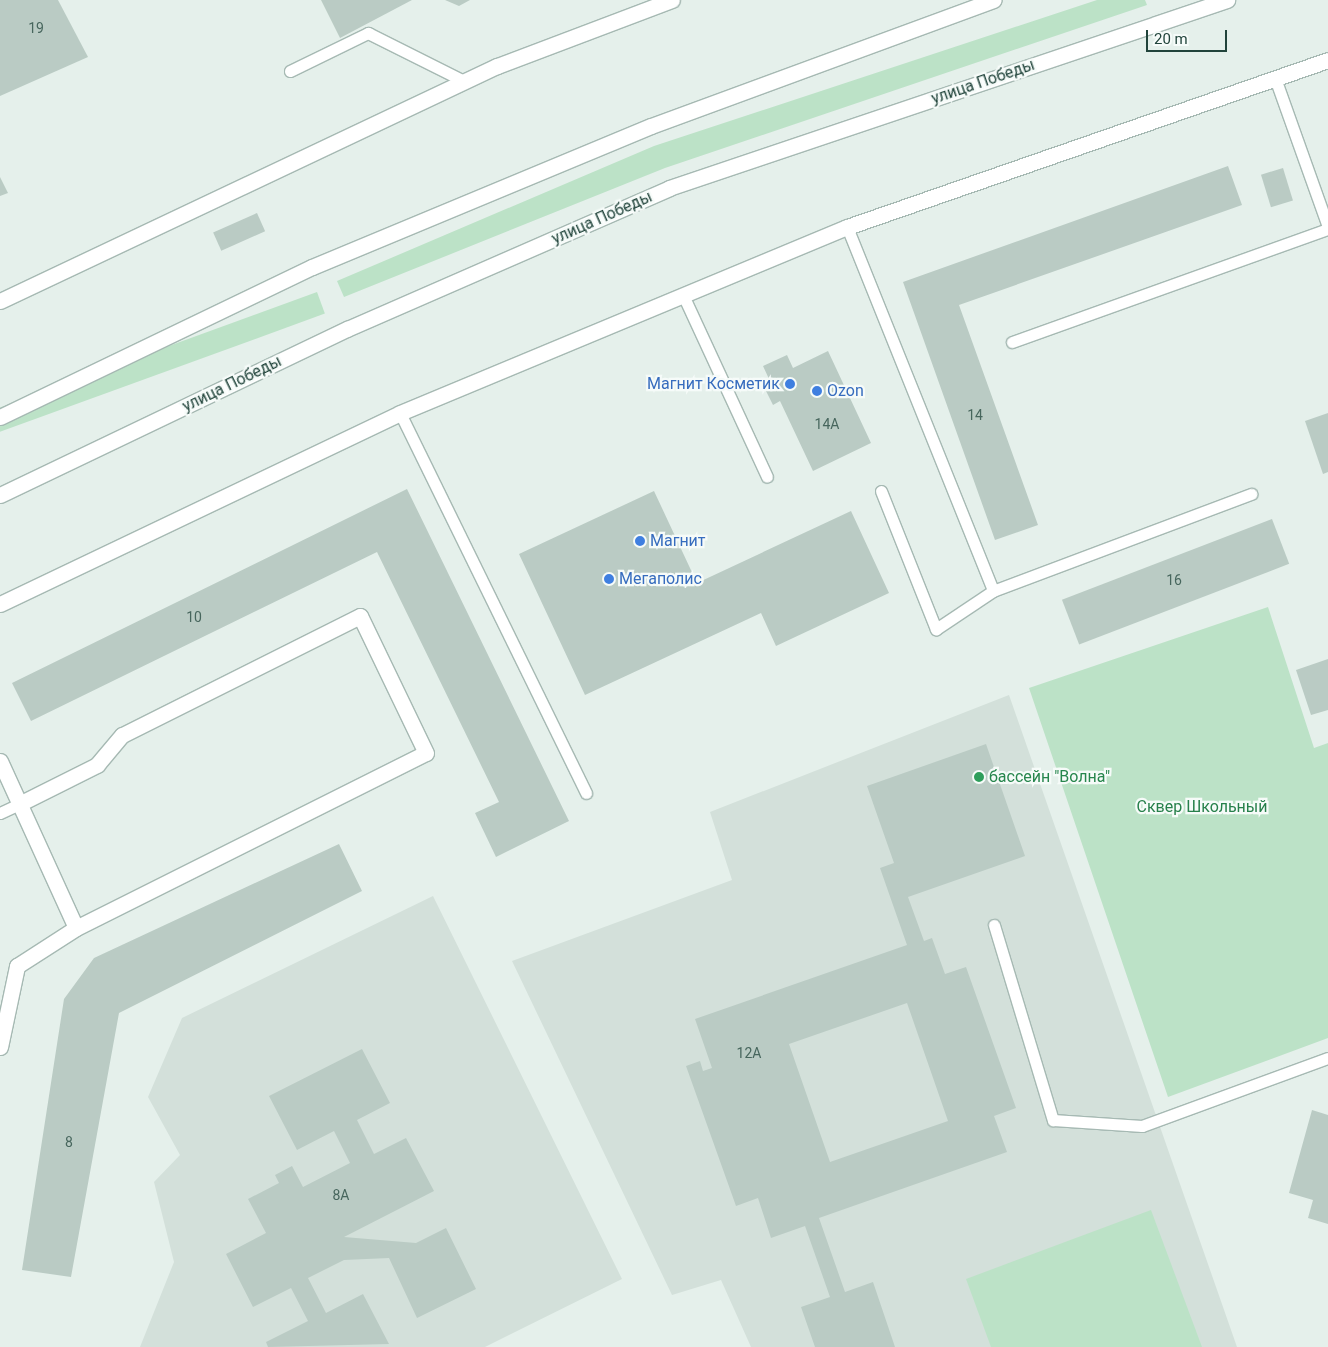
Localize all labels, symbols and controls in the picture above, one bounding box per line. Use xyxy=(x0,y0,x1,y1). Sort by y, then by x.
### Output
house number: 19 xyxy=(28,20,44,36)
scale bar xyxy=(1148,20,1229,52)
text: 20 m xyxy=(1154,30,1188,48)
street label: улица Победы xyxy=(929,55,1037,109)
street label: улица Победы xyxy=(549,187,655,249)
street label: улица Победы xyxy=(179,352,285,416)
place label: Магнит Косметик xyxy=(647,374,780,394)
marker: Магнит Косметик xyxy=(784,378,796,390)
place label: Ozon xyxy=(827,381,864,401)
marker: Ozon xyxy=(811,385,823,397)
house number: 14 xyxy=(967,407,983,423)
house number: 14А xyxy=(815,416,839,432)
place label: Магнит xyxy=(650,531,706,551)
marker: Магнит xyxy=(634,535,646,547)
place label: Мегаполис xyxy=(619,569,702,589)
house number: 16 xyxy=(1166,572,1182,588)
marker: Мегаполис xyxy=(603,573,615,585)
house number: 10 xyxy=(186,609,202,625)
place label: бассейн "Волна" xyxy=(989,767,1110,787)
marker: бассейн "Волна" xyxy=(973,771,985,783)
park label: Сквер Школьный xyxy=(1136,797,1268,817)
house number: 12А xyxy=(737,1045,761,1061)
house number: 8 xyxy=(65,1134,73,1150)
house number: 8А xyxy=(332,1187,350,1203)

